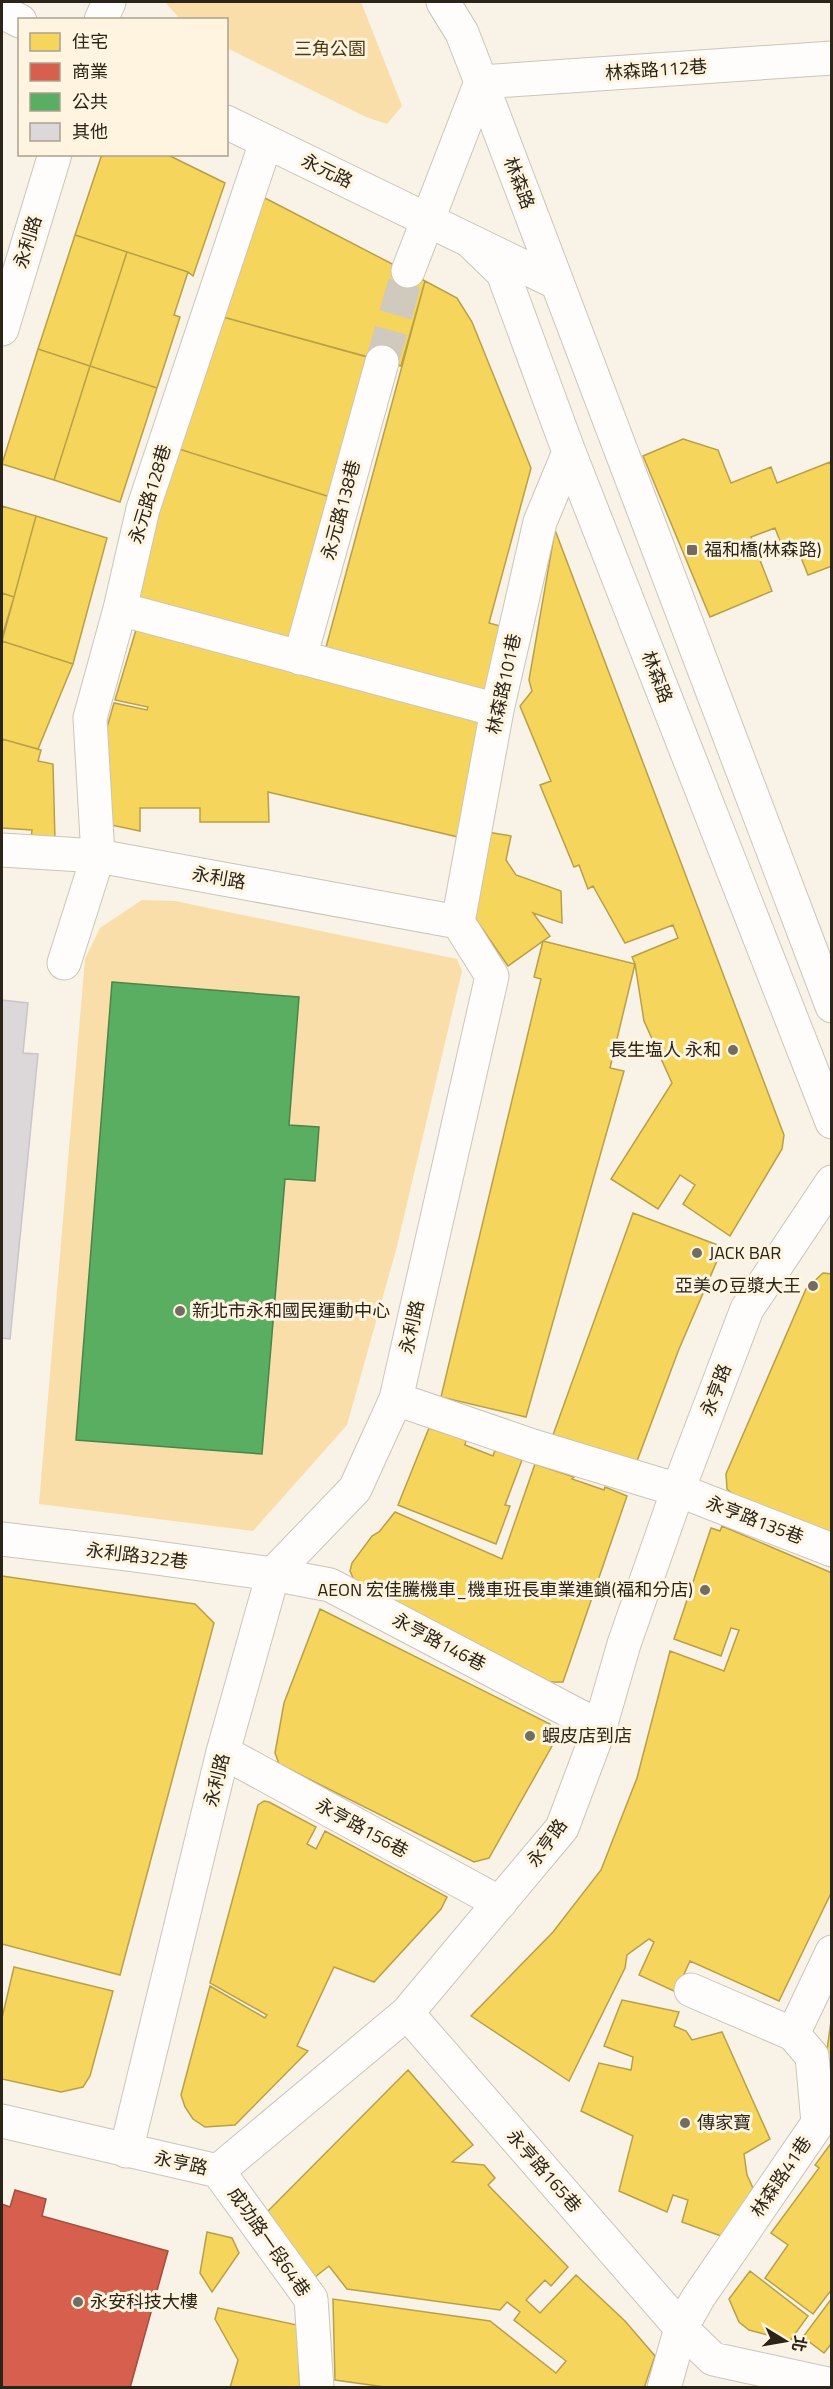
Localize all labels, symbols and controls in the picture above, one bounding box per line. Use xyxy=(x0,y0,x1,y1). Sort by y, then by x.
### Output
legend xyxy=(18,18,228,156)
text: 住宅 xyxy=(72,28,108,55)
park label: 三角公園 xyxy=(294,35,366,62)
street label: 林森路112巷 xyxy=(604,52,708,87)
text: 商業 xyxy=(72,58,108,85)
text: 公共 xyxy=(72,88,108,115)
text: 其他 xyxy=(72,118,108,145)
street label: 永元路 xyxy=(297,147,357,195)
street label: 林森路 xyxy=(497,153,542,213)
street label: 永利路 xyxy=(7,212,48,272)
street label: 永元路128巷 xyxy=(122,441,177,547)
street label: 永元路138巷 xyxy=(314,457,367,563)
place label: 福和橋(林森路) xyxy=(704,536,822,563)
marker: 福和橋(林森路) xyxy=(685,543,699,557)
street label: 林森路101巷 xyxy=(480,631,527,737)
street label: 林森路 xyxy=(635,647,680,707)
street label: 永利路 xyxy=(190,860,248,895)
place label: 長生塩人 永和 xyxy=(609,1036,721,1063)
marker: 長生塩人 永和 xyxy=(726,1043,740,1057)
place label: JACK BAR xyxy=(709,1239,781,1266)
marker: JACK BAR xyxy=(690,1246,704,1260)
place label: 亞美の豆漿大王 xyxy=(675,1272,801,1299)
marker: 亞美の豆漿大王 xyxy=(806,1279,820,1293)
place label: 新北市永和國民運動中心 xyxy=(192,1297,390,1324)
street label: 永利路 xyxy=(392,1298,431,1356)
marker: 新北市永和國民運動中心 xyxy=(173,1304,187,1318)
street label: 永亨路 xyxy=(693,1360,738,1420)
street label: 永亨路135巷 xyxy=(703,1489,808,1550)
street label: 永利路322巷 xyxy=(85,1536,189,1575)
place label: AEON 宏佳騰機車_機車班長車業連鎖(福和分店) xyxy=(318,1576,693,1603)
marker: AEON 宏佳騰機車_機車班長車業連鎖(福和分店) xyxy=(698,1583,712,1597)
street label: 永亨路146巷 xyxy=(388,1606,491,1677)
place label: 蝦皮店到店 xyxy=(542,1722,632,1749)
marker: 蝦皮店到店 xyxy=(523,1729,537,1743)
street label: 永利路 xyxy=(197,1750,236,1809)
street label: 永亨路156巷 xyxy=(311,1791,414,1864)
street label: 永亨路 xyxy=(520,1813,573,1872)
place label: 傳家寶 xyxy=(697,2109,751,2136)
marker: 傳家寶 xyxy=(678,2116,692,2130)
street label: 永亨路165巷 xyxy=(501,2123,588,2218)
street label: 林森路41巷 xyxy=(744,2131,818,2222)
street label: 永亨路 xyxy=(152,2144,210,2181)
street label: 成功路一段64巷 xyxy=(222,2181,317,2302)
place label: 永安科技大樓 xyxy=(90,2288,198,2315)
marker: 永安科技大樓 xyxy=(71,2295,85,2309)
north arrow xyxy=(755,2311,815,2371)
text: 北 xyxy=(786,2334,813,2354)

